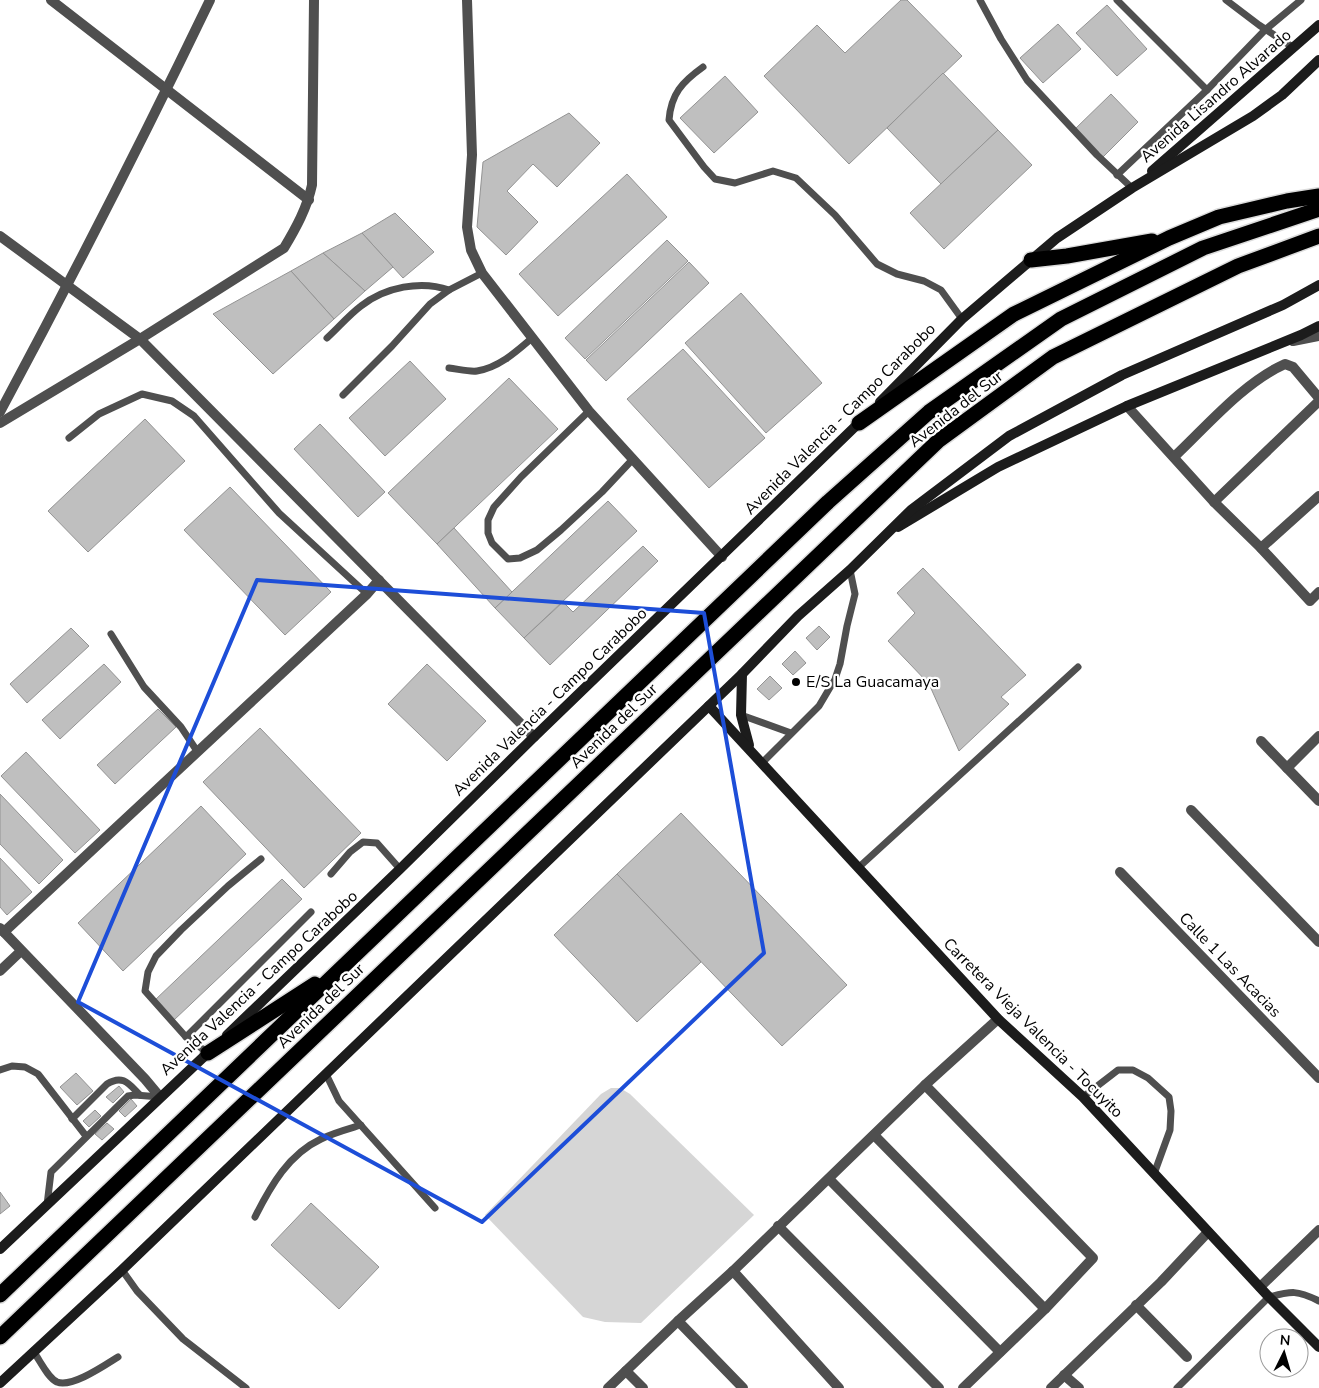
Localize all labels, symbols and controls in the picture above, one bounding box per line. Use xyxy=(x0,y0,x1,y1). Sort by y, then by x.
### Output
street label: Avenida Lisandro Alvarado xyxy=(1136,24,1296,168)
street label: Avenida Valencia - Campo Carabobo xyxy=(739,318,941,520)
street label: Avenida del Sur xyxy=(904,365,1008,453)
street label: Avenida Valencia - Campo Carabobo xyxy=(448,603,652,801)
place label: E/S La Guacamaya xyxy=(806,671,939,693)
marker: E/S La Guacamaya xyxy=(790,676,802,688)
street label: Avenida del Sur xyxy=(565,678,663,773)
street label: Avenida Valencia - Campo Carabobo xyxy=(155,885,363,1081)
street label: Calle 1 Las Acacias xyxy=(1174,908,1286,1022)
street label: Carretera Vieja Valencia - Tocuyito xyxy=(938,933,1128,1123)
street label: Avenida del Sur xyxy=(272,958,370,1053)
north arrow xyxy=(1259,1328,1309,1378)
text: N xyxy=(1279,1331,1291,1350)

